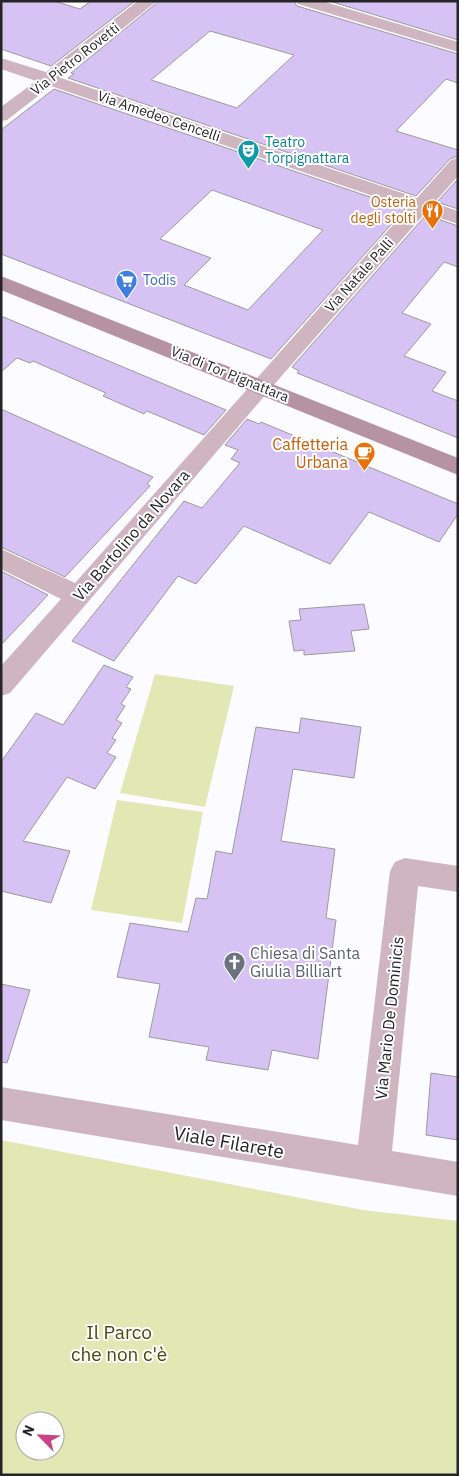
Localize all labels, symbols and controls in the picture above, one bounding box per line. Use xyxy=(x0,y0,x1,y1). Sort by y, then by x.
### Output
street label: Via Pietro Rovetti xyxy=(27,19,123,99)
street label: Via Amedeo Cencelli xyxy=(95,87,223,145)
place label: Teatro Torpignattara xyxy=(265,133,350,167)
theatre icon: Teatro Torpignattara xyxy=(237,138,261,169)
place label: Osteria degli stolti xyxy=(351,193,417,227)
restaurant icon: Osteria degli stolti xyxy=(420,198,444,229)
street label: Via Natale Palli xyxy=(321,234,397,316)
supermarket icon: Todis xyxy=(115,268,139,299)
place label: Todis xyxy=(143,271,177,289)
street label: Via di Tor Pignattara xyxy=(168,342,292,406)
place label: Caffetteria Urbana xyxy=(272,434,348,472)
cafe icon: Caffetteria Urbana xyxy=(352,441,376,472)
street label: Via Bartolino da Novara xyxy=(68,465,194,605)
street label: Via Mario De Dominicis xyxy=(370,935,408,1101)
place label: Chiesa di Santa Giulia Billiart xyxy=(250,943,361,981)
church icon: Chiesa di Santa Giulia Billiart xyxy=(222,950,246,981)
street label: Viale Filarete xyxy=(172,1120,286,1164)
park label: Il Parco che non c'è xyxy=(71,1320,167,1366)
north arrow xyxy=(15,1411,65,1461)
text: N xyxy=(18,1422,38,1439)

